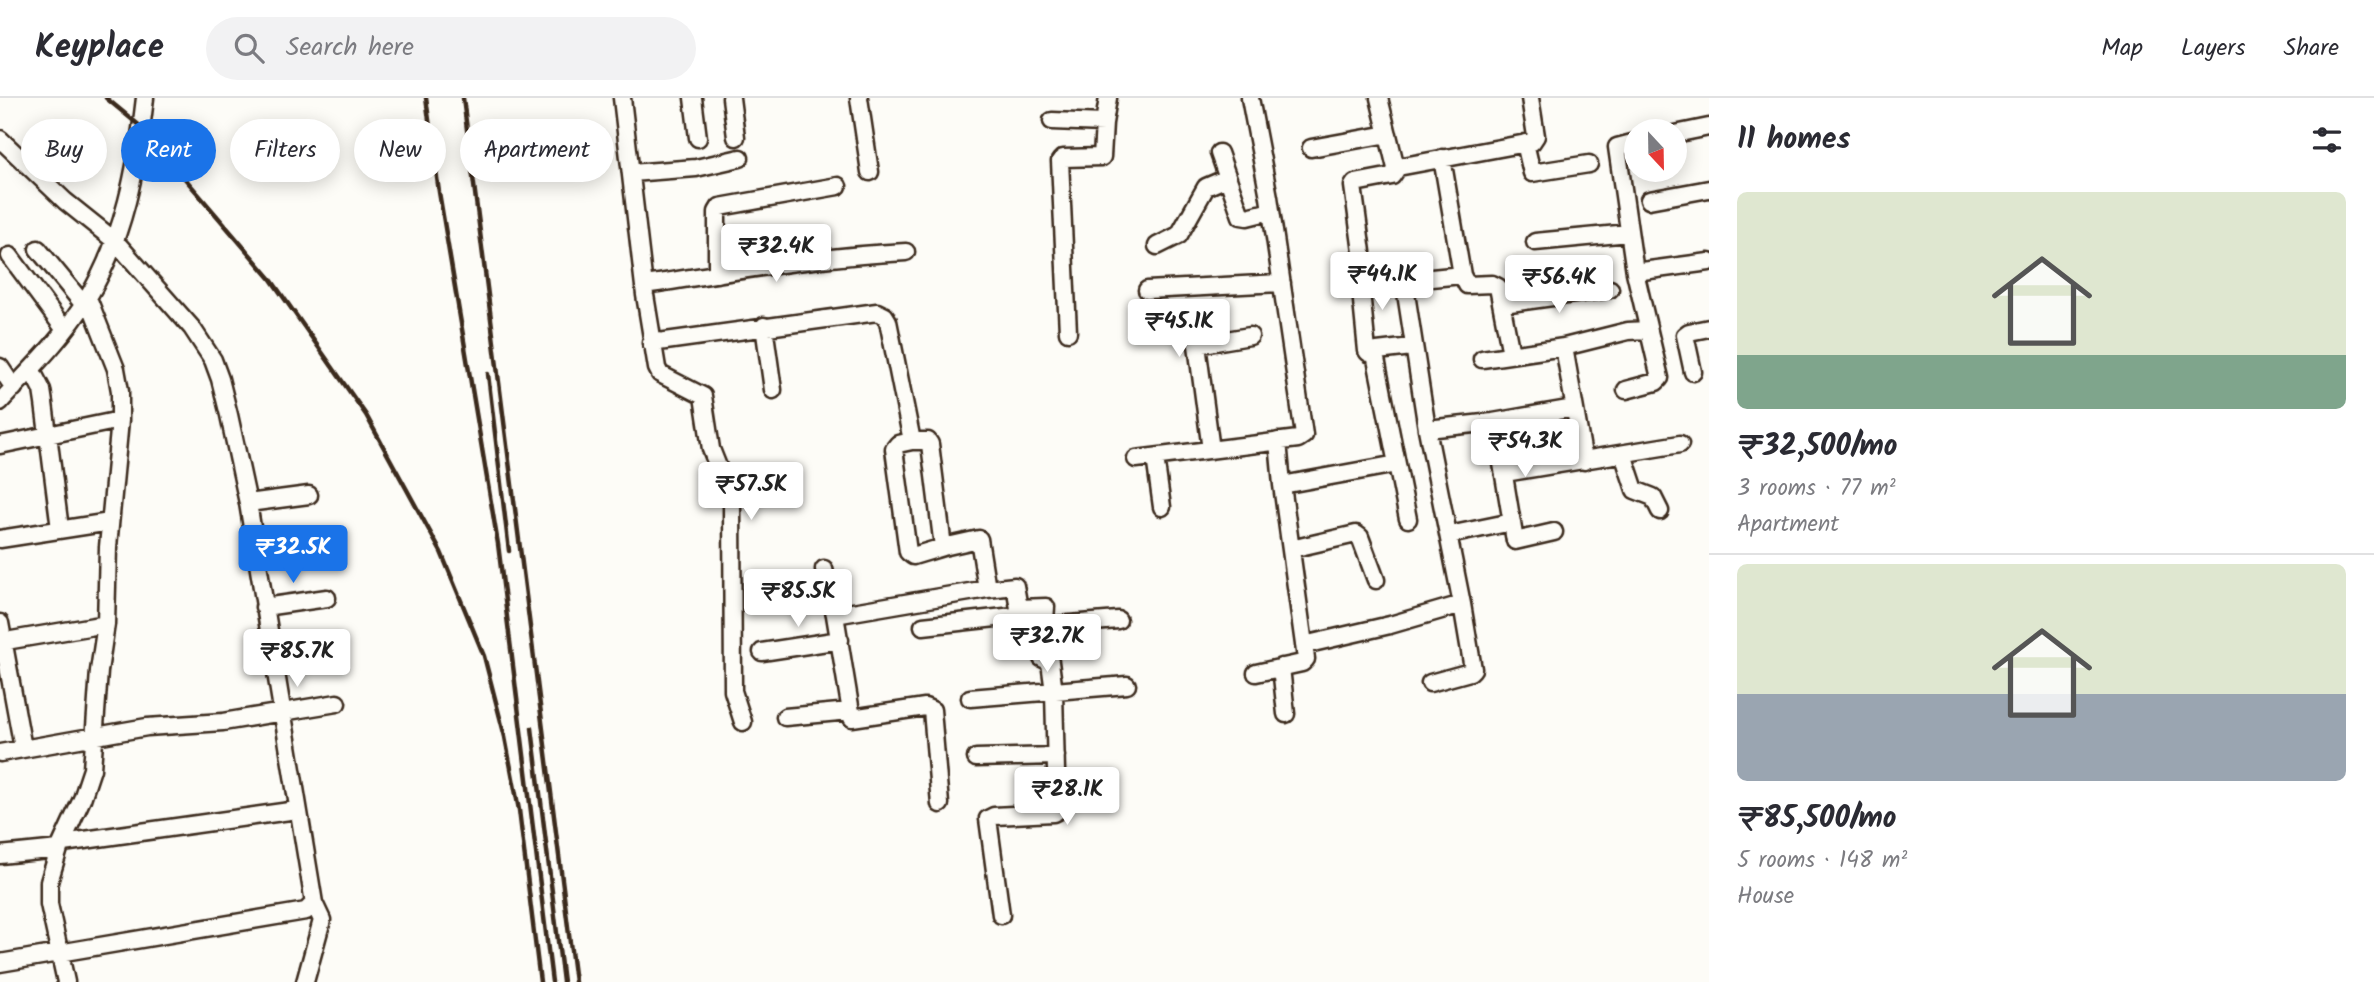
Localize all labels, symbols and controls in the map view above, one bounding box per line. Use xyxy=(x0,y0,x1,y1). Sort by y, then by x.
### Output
search box xyxy=(206,17,696,80)
text: Keyplace xyxy=(35,22,164,75)
text: Search here xyxy=(286,27,414,69)
icon: search xyxy=(230,29,268,67)
text: Map xyxy=(2101,29,2143,68)
text: Layers xyxy=(2181,29,2245,68)
text: Share xyxy=(2283,29,2339,68)
text: 11 homes xyxy=(1737,116,1850,164)
chip: Buy xyxy=(21,119,107,182)
chip: Rent xyxy=(121,119,216,182)
chip: Filters xyxy=(230,119,340,182)
chip: New xyxy=(354,119,446,182)
chip: Apartment xyxy=(460,119,614,182)
north arrow xyxy=(1624,119,1687,182)
map controls xyxy=(1624,119,1687,182)
icon: filters xyxy=(2308,121,2346,159)
pin: ₹32.4K xyxy=(719,225,833,284)
text: ₹32.4K xyxy=(737,229,815,265)
icon: home xyxy=(1979,238,2105,364)
pin: ₹44.1K xyxy=(1325,252,1439,312)
pin: ₹56.4K xyxy=(1502,256,1616,315)
text: ₹44.1K xyxy=(1346,257,1418,293)
text: ₹56.4K xyxy=(1521,260,1597,296)
pin: ₹45.1K xyxy=(1122,300,1236,359)
text: ₹45.1K xyxy=(1144,304,1214,340)
pin: ₹54.3K xyxy=(1468,420,1582,479)
text: ₹32,500/mo xyxy=(1737,423,1898,471)
text: ₹54.3K xyxy=(1487,424,1563,460)
pin: ₹57.5K xyxy=(694,462,808,522)
text: ₹57.5K xyxy=(714,467,788,503)
text: 3 rooms · 77 m² xyxy=(1737,471,1896,507)
text: Apartment xyxy=(1737,507,1839,543)
pin: ₹32.5K xyxy=(236,526,350,585)
text: ₹32.5K xyxy=(255,530,331,566)
pin: ₹85.5K xyxy=(741,570,855,629)
text: ₹85.5K xyxy=(760,574,836,610)
icon: home xyxy=(1979,610,2105,736)
pin: ₹32.7K xyxy=(990,614,1104,674)
text: ₹32.7K xyxy=(1009,619,1085,655)
pin: ₹85.7K xyxy=(240,630,354,689)
text: ₹85.7K xyxy=(259,634,335,670)
pin: ₹28.1K xyxy=(1010,768,1124,827)
text: ₹28.1K xyxy=(1030,772,1104,808)
text: ₹85,500/mo xyxy=(1737,795,1897,843)
text: 5 rooms · 148 m² xyxy=(1737,843,1907,879)
text: House xyxy=(1737,879,1794,915)

